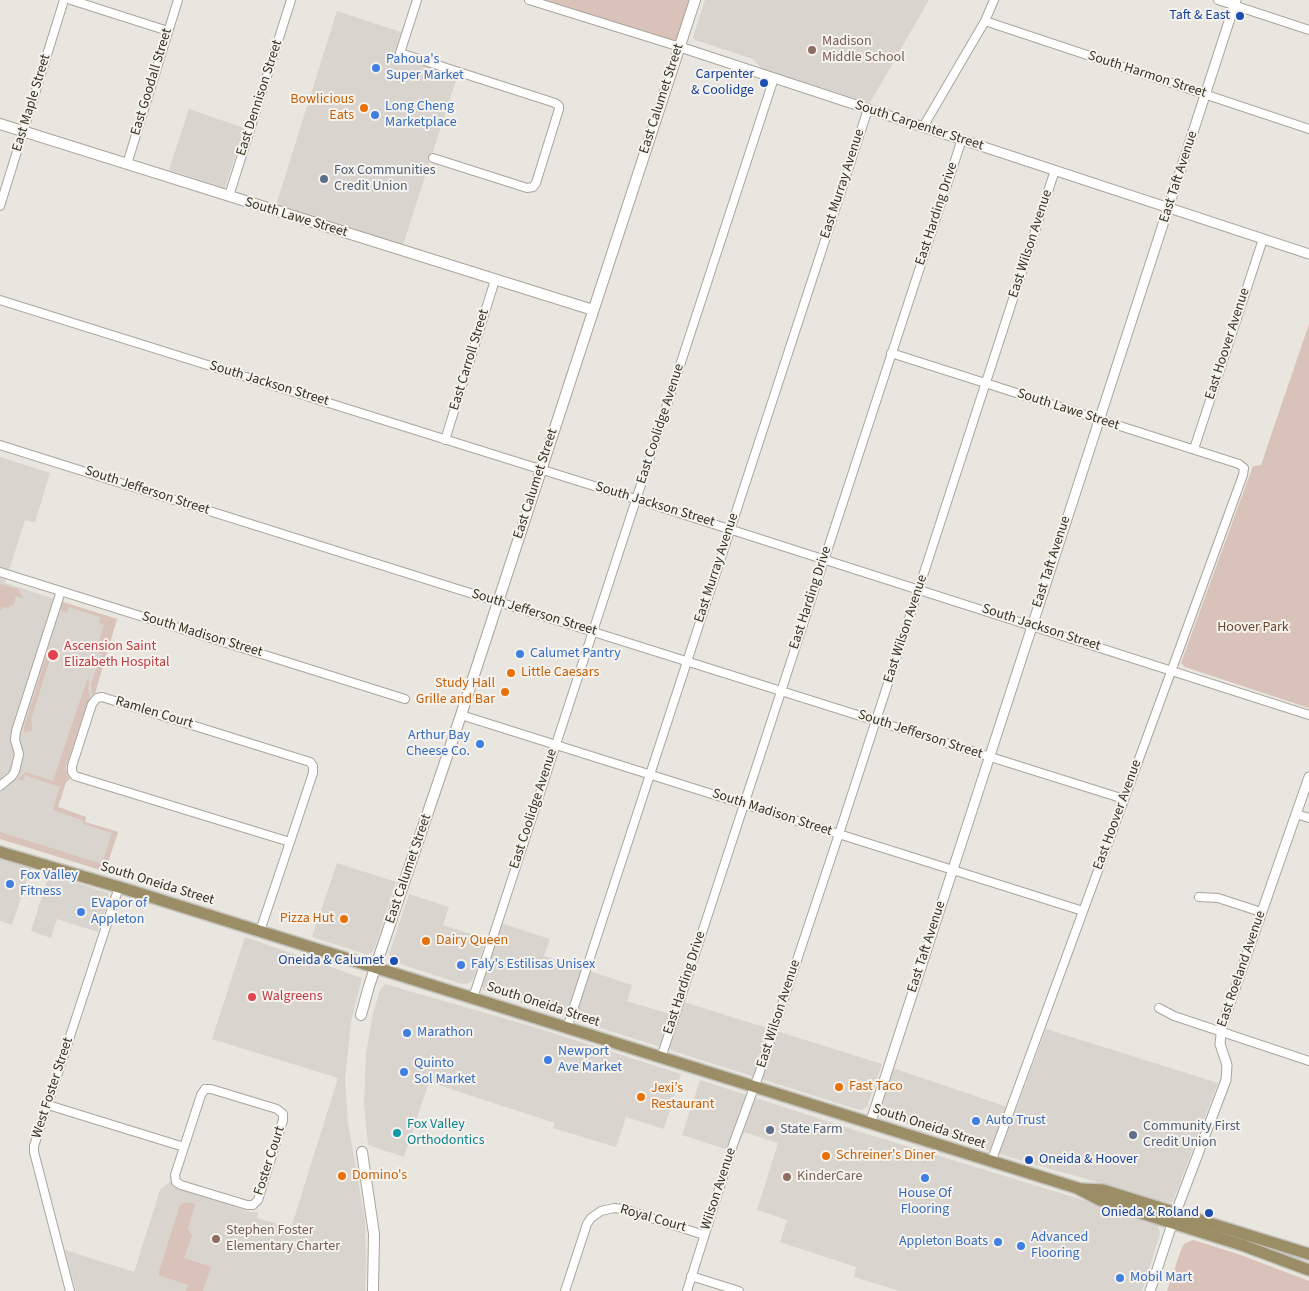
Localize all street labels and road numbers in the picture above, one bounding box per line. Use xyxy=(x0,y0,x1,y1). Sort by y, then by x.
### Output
street label: East Goodall Street xyxy=(128,26,176,138)
street label: East Dennison Street xyxy=(233,38,287,158)
street label: East Calumet Street xyxy=(636,42,688,156)
street label: South Harmon Street xyxy=(1086,48,1208,102)
street label: East Maple Street xyxy=(9,52,55,154)
street label: South Carpenter Street xyxy=(853,97,985,155)
street label: East Murray Avenue xyxy=(817,127,869,241)
street label: East Taft Avenue xyxy=(1156,129,1202,225)
street label: East Harding Drive xyxy=(912,160,962,268)
street label: East Wilson Avenue xyxy=(1006,188,1056,300)
street label: South Lawe Street xyxy=(243,194,349,242)
street label: East Hoover Avenue xyxy=(1202,286,1254,402)
street label: East Carroll Street xyxy=(447,307,493,413)
street label: South Jackson Street xyxy=(207,358,331,410)
street label: East Coolidge Avenue xyxy=(634,362,688,486)
street label: South Lawe Street xyxy=(1015,386,1121,434)
street label: East Calumet Street xyxy=(510,427,562,541)
street label: South Jefferson Street xyxy=(83,463,211,519)
street label: South Jackson Street xyxy=(593,479,717,531)
street label: East Murray Avenue xyxy=(691,511,743,625)
street label: East Taft Avenue xyxy=(1029,514,1075,610)
street label: East Harding Drive xyxy=(786,544,836,652)
street label: East Wilson Avenue xyxy=(881,573,931,685)
street label: South Jefferson Street xyxy=(469,586,599,640)
street label: South Jackson Street xyxy=(979,601,1103,655)
street label: South Madison Street xyxy=(140,609,264,661)
street label: Ramlen Court xyxy=(113,693,195,733)
street label: South Jefferson Street xyxy=(856,707,984,763)
street label: East Coolidge Avenue xyxy=(507,747,561,871)
street label: East Hoover Avenue xyxy=(1090,758,1146,872)
street label: South Madison Street xyxy=(710,786,834,840)
street label: East Calumet Street xyxy=(382,812,436,926)
street label: South Oneida Street xyxy=(98,859,216,909)
street label: East Taft Avenue xyxy=(904,899,950,995)
street label: East Roeland Avenue xyxy=(1214,909,1270,1029)
street label: East Harding Drive xyxy=(660,929,710,1037)
street label: East Wilson Avenue xyxy=(754,958,804,1070)
street label: South Oneida Street xyxy=(484,979,602,1031)
street label: West Foster Street xyxy=(29,1035,77,1141)
street label: South Oneida Street xyxy=(870,1101,988,1153)
street label: Foster Court xyxy=(251,1124,289,1198)
street label: Wilson Avenue xyxy=(698,1146,740,1232)
street label: Royal Court xyxy=(618,1202,688,1236)

